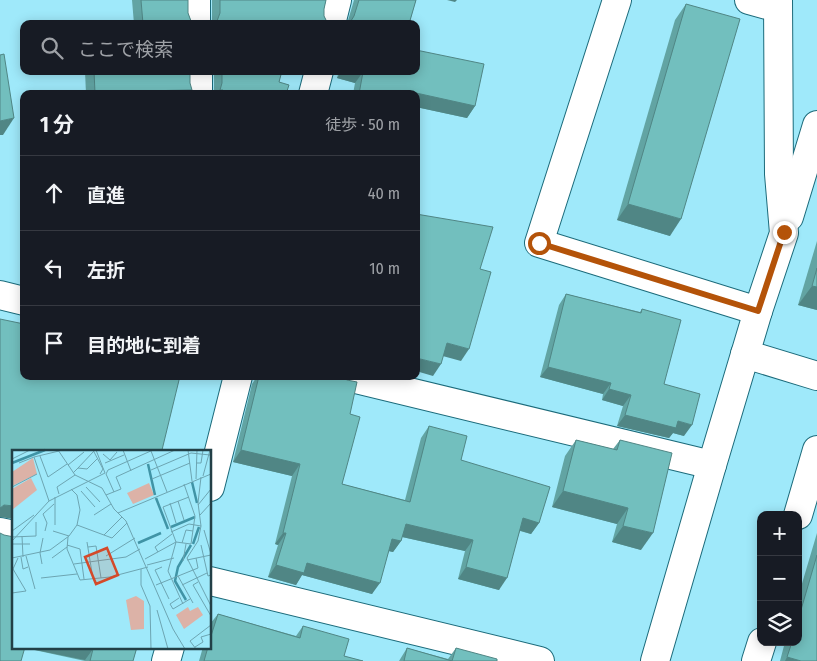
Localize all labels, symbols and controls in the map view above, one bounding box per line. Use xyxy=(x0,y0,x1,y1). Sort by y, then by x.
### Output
search box xyxy=(20,20,420,75)
icon: search xyxy=(38,34,66,62)
text: ここで検索 xyxy=(78,38,173,61)
text: 1 分 xyxy=(40,112,74,138)
text: 徒歩 · 50 m xyxy=(325,115,400,134)
icon: ahead xyxy=(40,179,68,207)
text: 直進 xyxy=(87,184,125,207)
text: 40 m xyxy=(368,184,400,203)
route end xyxy=(773,221,796,244)
route start xyxy=(528,232,551,255)
icon: left xyxy=(40,254,68,282)
text: 左折 xyxy=(87,259,125,282)
text: 10 m xyxy=(369,259,400,278)
icon: arrive xyxy=(40,329,68,357)
text: 目的地に到着 xyxy=(87,334,201,357)
inset map xyxy=(12,450,211,648)
map controls xyxy=(757,511,802,646)
button: + xyxy=(757,511,802,556)
button: − xyxy=(757,556,802,601)
button: layers xyxy=(757,601,802,646)

